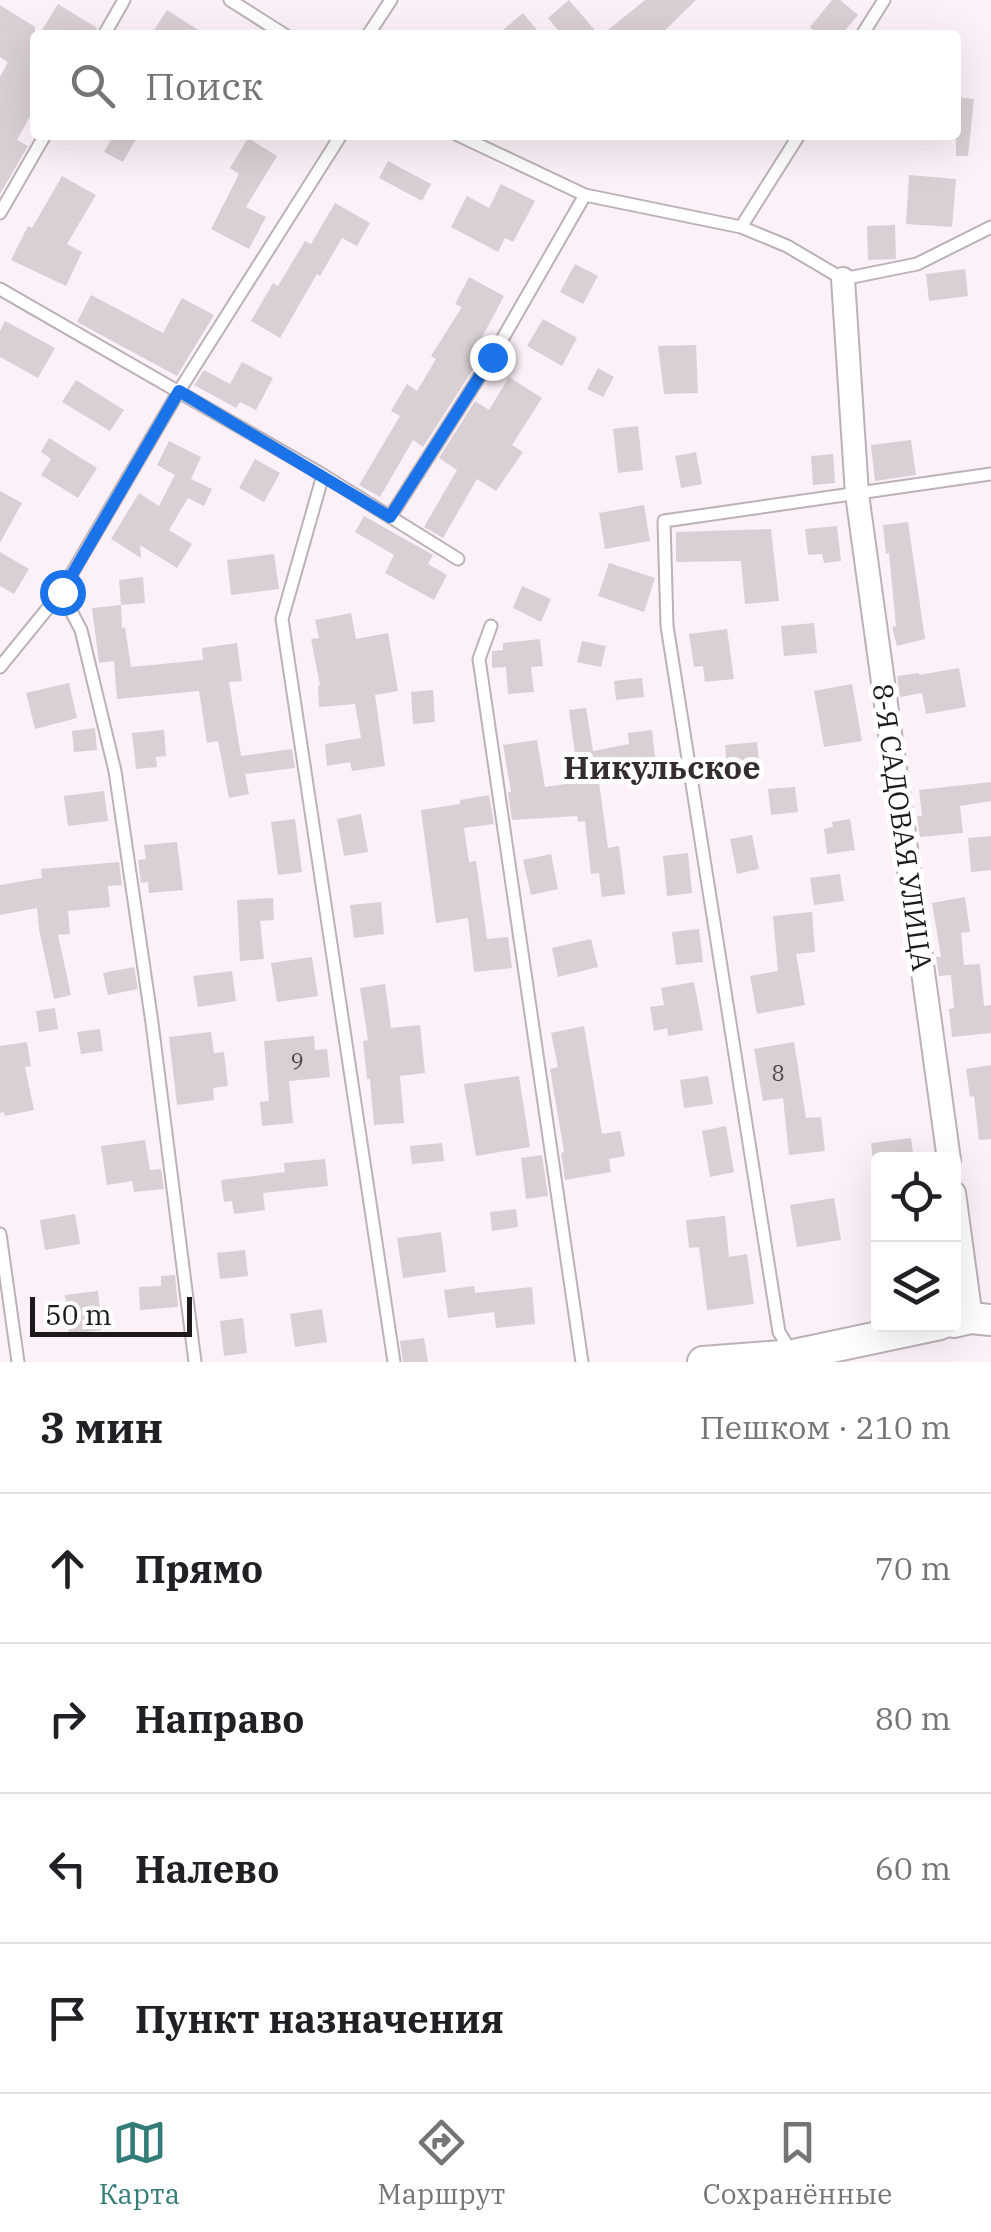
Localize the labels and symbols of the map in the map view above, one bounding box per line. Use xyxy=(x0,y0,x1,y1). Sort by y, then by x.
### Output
route end xyxy=(470,335,516,381)
route start xyxy=(40,570,86,616)
street label: 8-Я САДОВАЯ УЛИЦА xyxy=(865,681,941,973)
district label: Никульское xyxy=(563,746,761,788)
house number: 9 xyxy=(290,1046,304,1075)
house number: 8 xyxy=(771,1058,785,1087)
scale bar xyxy=(30,1292,192,1336)

